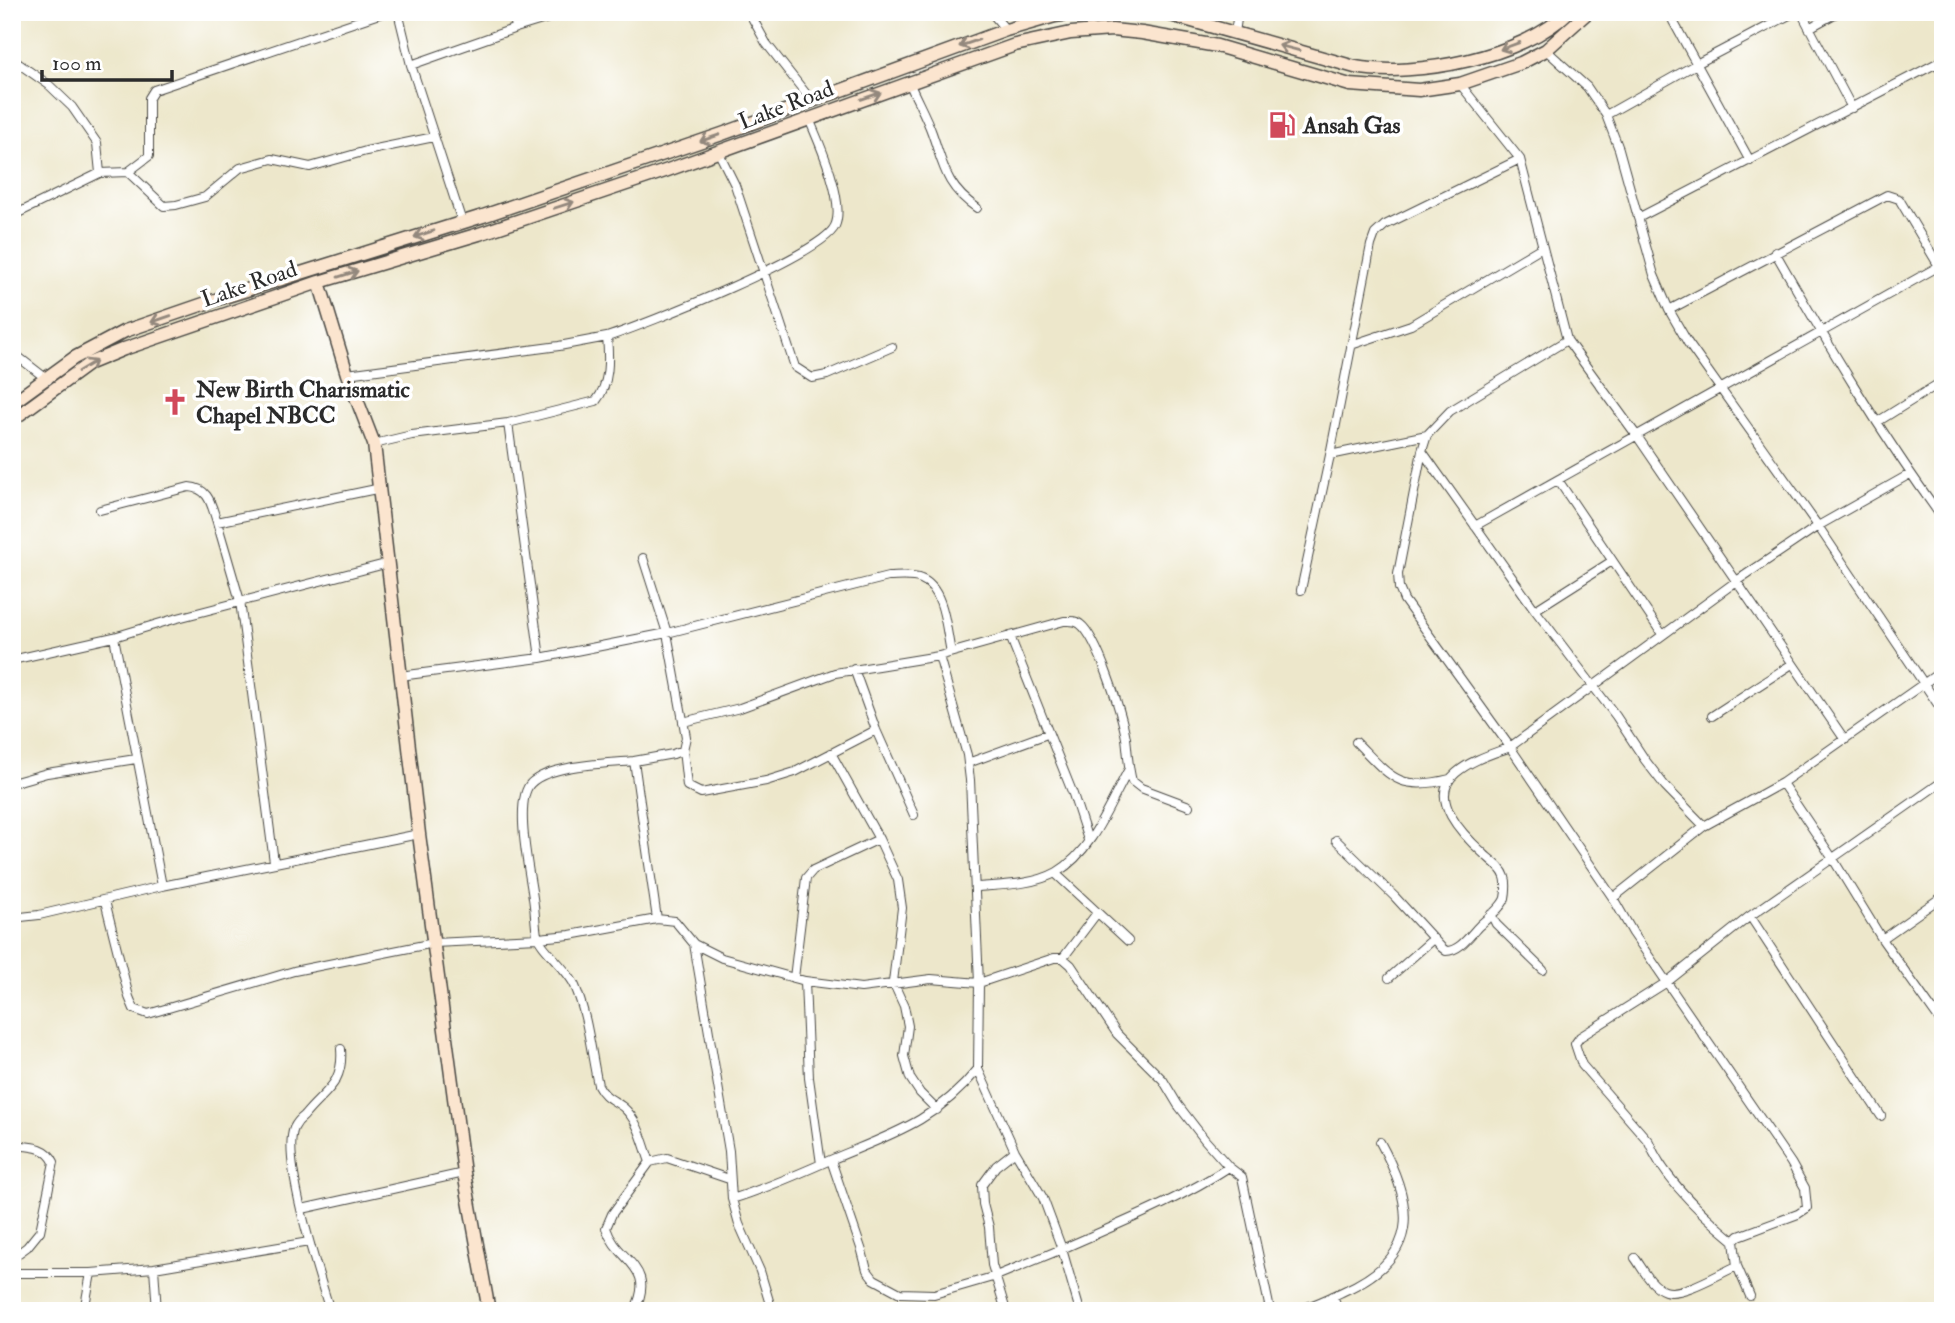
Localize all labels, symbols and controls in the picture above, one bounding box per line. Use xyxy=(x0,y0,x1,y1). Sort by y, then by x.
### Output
scale bar xyxy=(42,38,172,82)
one-way arrow xyxy=(959,38,981,50)
one-way arrow xyxy=(1278,40,1300,53)
one-way arrow xyxy=(1499,41,1521,53)
text: 100 m xyxy=(52,50,102,77)
street label: Lake Road xyxy=(734,74,838,136)
one-way arrow xyxy=(860,89,882,101)
fuel station icon: Ansah Gas xyxy=(1267,110,1297,140)
place label: Ansah Gas xyxy=(1302,111,1400,140)
one-way arrow xyxy=(699,133,721,145)
one-way arrow xyxy=(553,197,575,210)
one-way arrow xyxy=(414,229,436,242)
street label: Lake Road xyxy=(197,254,301,314)
one-way arrow xyxy=(337,266,359,279)
one-way arrow xyxy=(151,314,173,326)
one-way arrow xyxy=(77,358,97,372)
place label: New Birth Charismatic Chapel NBCC xyxy=(195,375,410,431)
church icon: New Birth Charismatic Chapel NBCC xyxy=(160,387,190,417)

